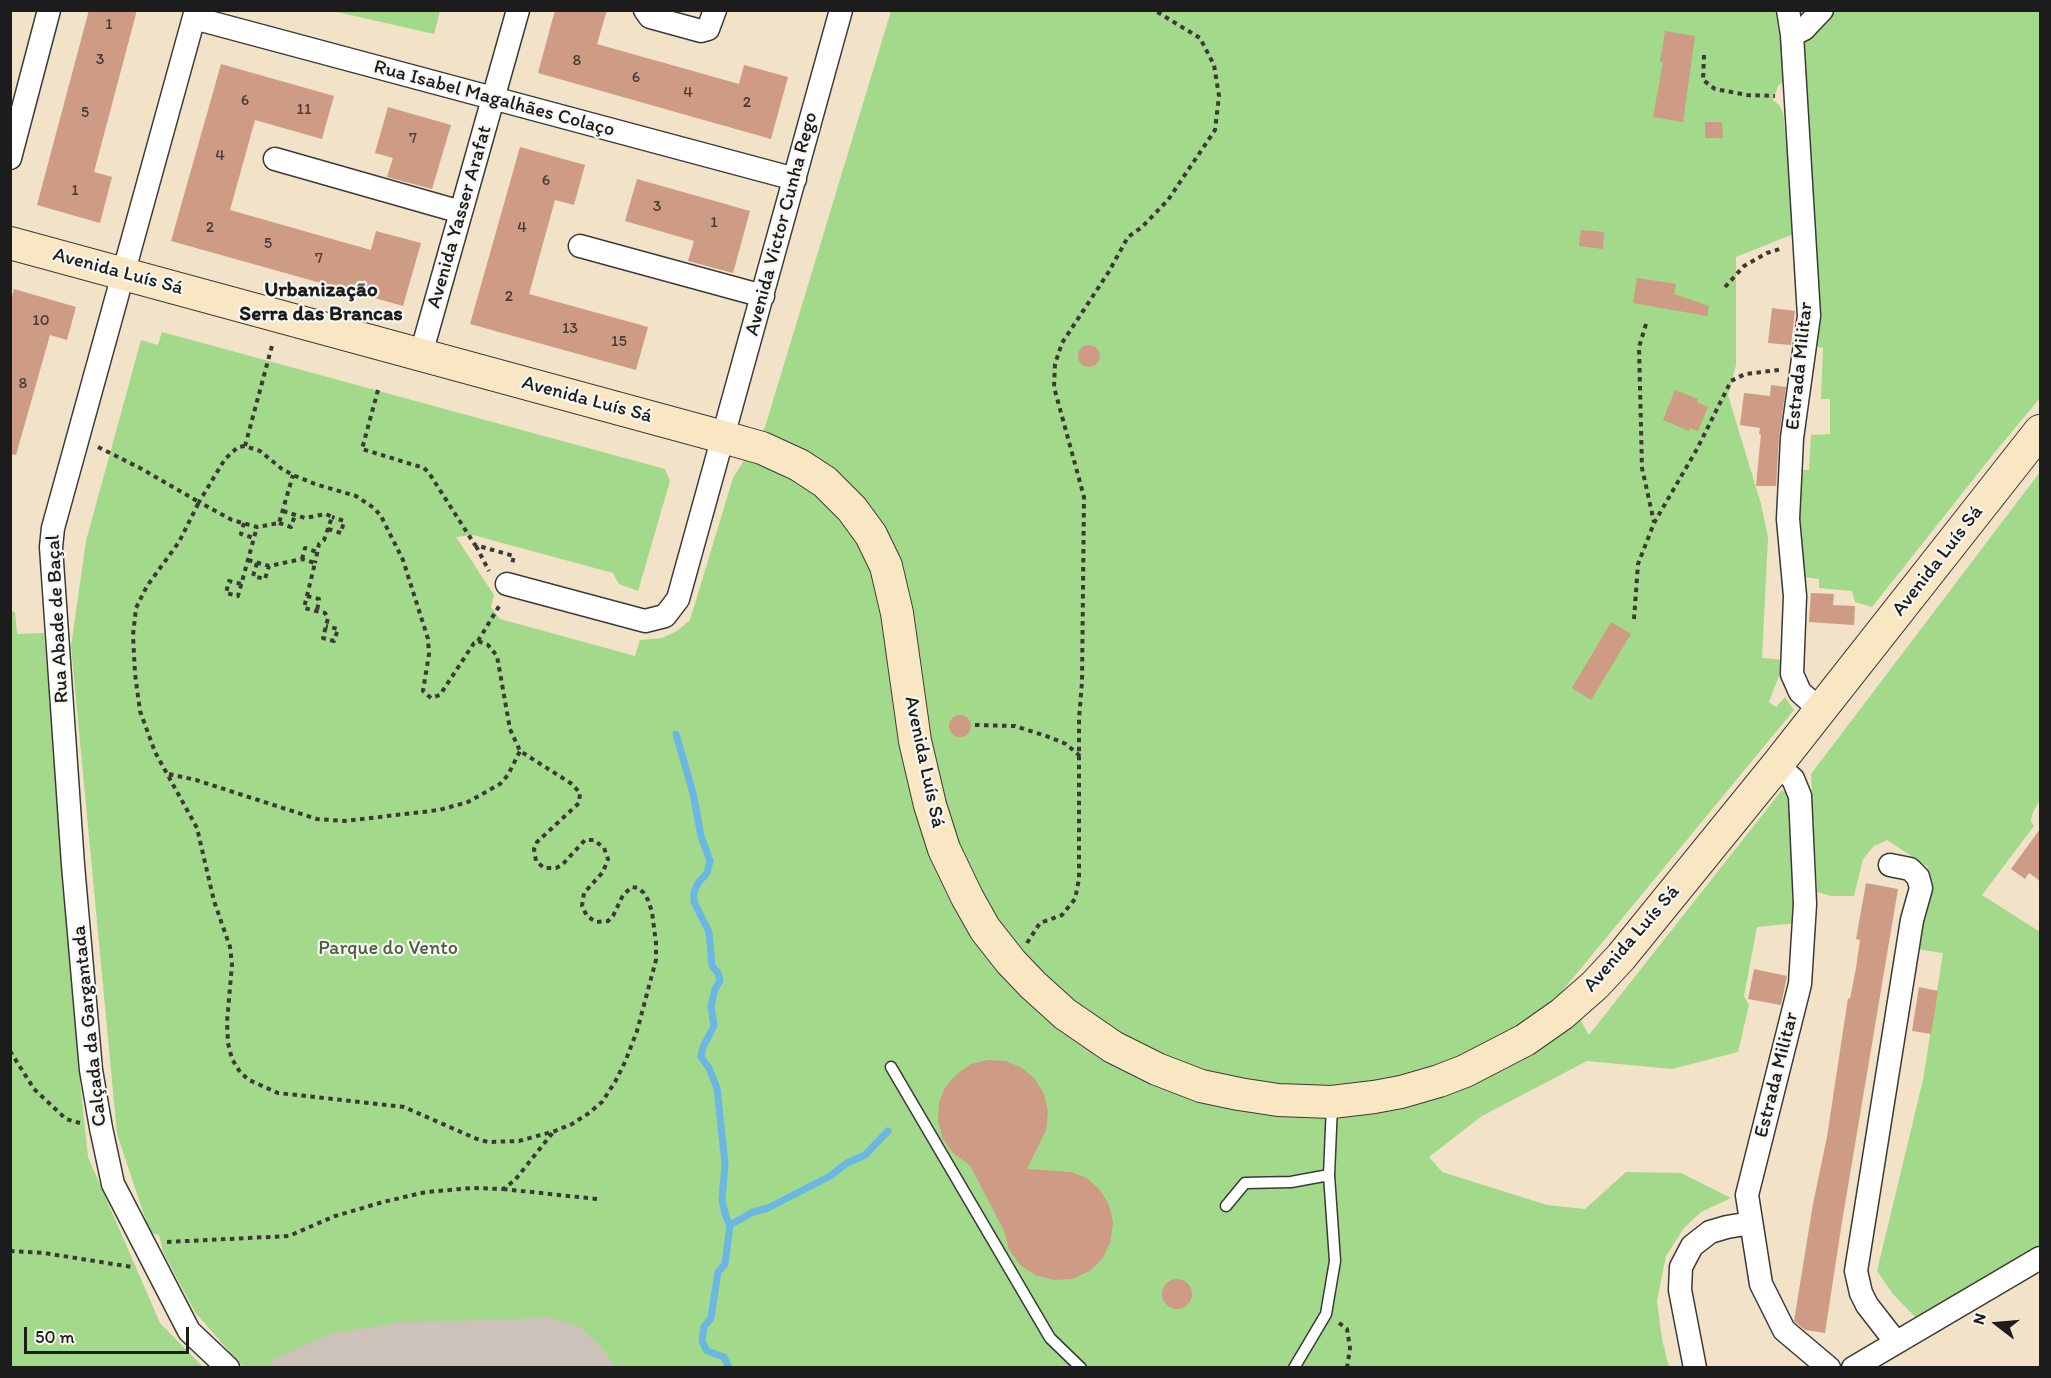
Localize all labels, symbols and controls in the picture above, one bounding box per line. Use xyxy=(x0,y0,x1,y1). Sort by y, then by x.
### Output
house number: 1 xyxy=(105,15,113,35)
house number: 3 xyxy=(96,50,104,70)
house number: 8 xyxy=(573,51,581,71)
street label: Rua Isabel Magalhães Colaço xyxy=(371,55,617,143)
house number: 6 xyxy=(632,68,640,88)
house number: 4 xyxy=(683,83,693,103)
house number: 6 xyxy=(241,91,249,111)
house number: 2 xyxy=(743,93,751,113)
house number: 11 xyxy=(297,100,311,120)
house number: 5 xyxy=(81,103,89,123)
street label: Avenida Victor Cunha Rego xyxy=(741,109,823,339)
street label: Avenida Yasser Arafat xyxy=(422,123,498,311)
house number: 7 xyxy=(409,129,417,149)
house number: 4 xyxy=(215,146,225,166)
house number: 6 xyxy=(542,171,550,191)
house number: 1 xyxy=(71,181,79,201)
house number: 3 xyxy=(653,197,661,217)
house number: 1 xyxy=(710,213,718,233)
house number: 2 xyxy=(206,218,214,238)
house number: 4 xyxy=(517,218,527,238)
house number: 5 xyxy=(264,234,272,254)
street label: Avenida Luís Sá xyxy=(50,243,186,301)
house number: 7 xyxy=(315,249,323,269)
district label: Urbanização Serra das Brancas xyxy=(239,278,403,328)
house number: 2 xyxy=(505,287,513,307)
street label: Estrada Militar xyxy=(1781,301,1819,431)
house number: 10 xyxy=(32,311,50,331)
house number: 13 xyxy=(562,319,578,339)
house number: 15 xyxy=(611,332,627,352)
street label: Avenida Luís Sá xyxy=(519,371,655,429)
house number: 8 xyxy=(19,374,27,394)
street label: Avenida Luís Sá xyxy=(1887,501,1989,621)
street label: Rua Abade de Baçal xyxy=(42,534,74,704)
street label: Avenida Luís Sá xyxy=(898,694,950,830)
street label: Avenida Luís Sá xyxy=(1579,881,1685,997)
street label: Calçada da Gargantada xyxy=(67,924,113,1128)
park label: Parque do Vento xyxy=(318,937,458,961)
street label: Estrada Militar xyxy=(1750,1010,1804,1140)
north arrow xyxy=(1967,1294,2027,1354)
text: N xyxy=(1969,1311,1990,1327)
scale bar xyxy=(27,1315,192,1353)
text: 50 m xyxy=(35,1326,75,1348)

